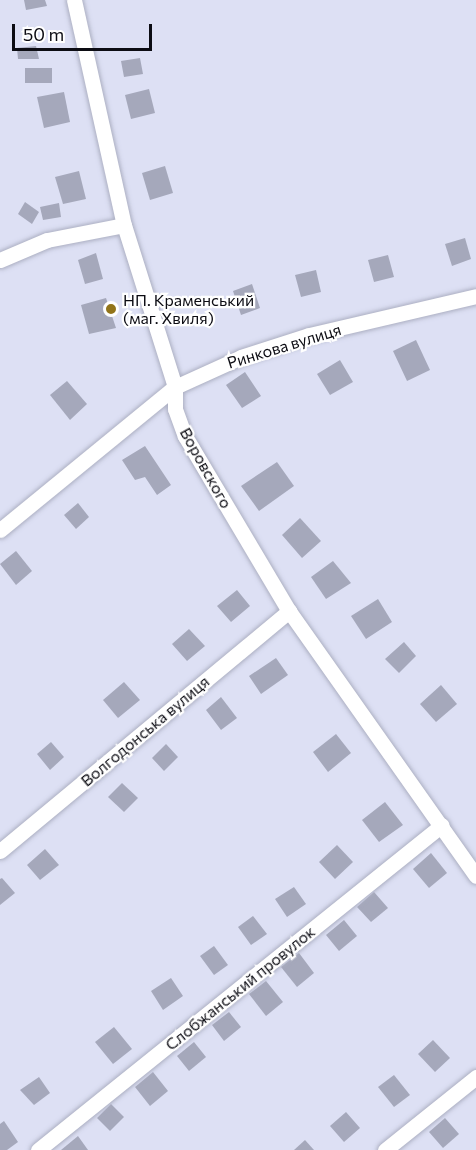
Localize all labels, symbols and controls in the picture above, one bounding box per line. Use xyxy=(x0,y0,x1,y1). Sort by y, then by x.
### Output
scale bar xyxy=(15,12,154,50)
text: 50 m xyxy=(23,23,64,45)
place label: НП. Краменський (маг. Хвиля) xyxy=(123,290,254,328)
marker: НП. Краменський (маг. Хвиля) xyxy=(104,302,118,316)
street label: Ринкова вулиця xyxy=(225,320,343,372)
street label: Воровского xyxy=(176,424,236,512)
street label: Волгодонська вулиця xyxy=(77,672,213,790)
street label: Слобжанський провулок xyxy=(161,922,319,1054)

